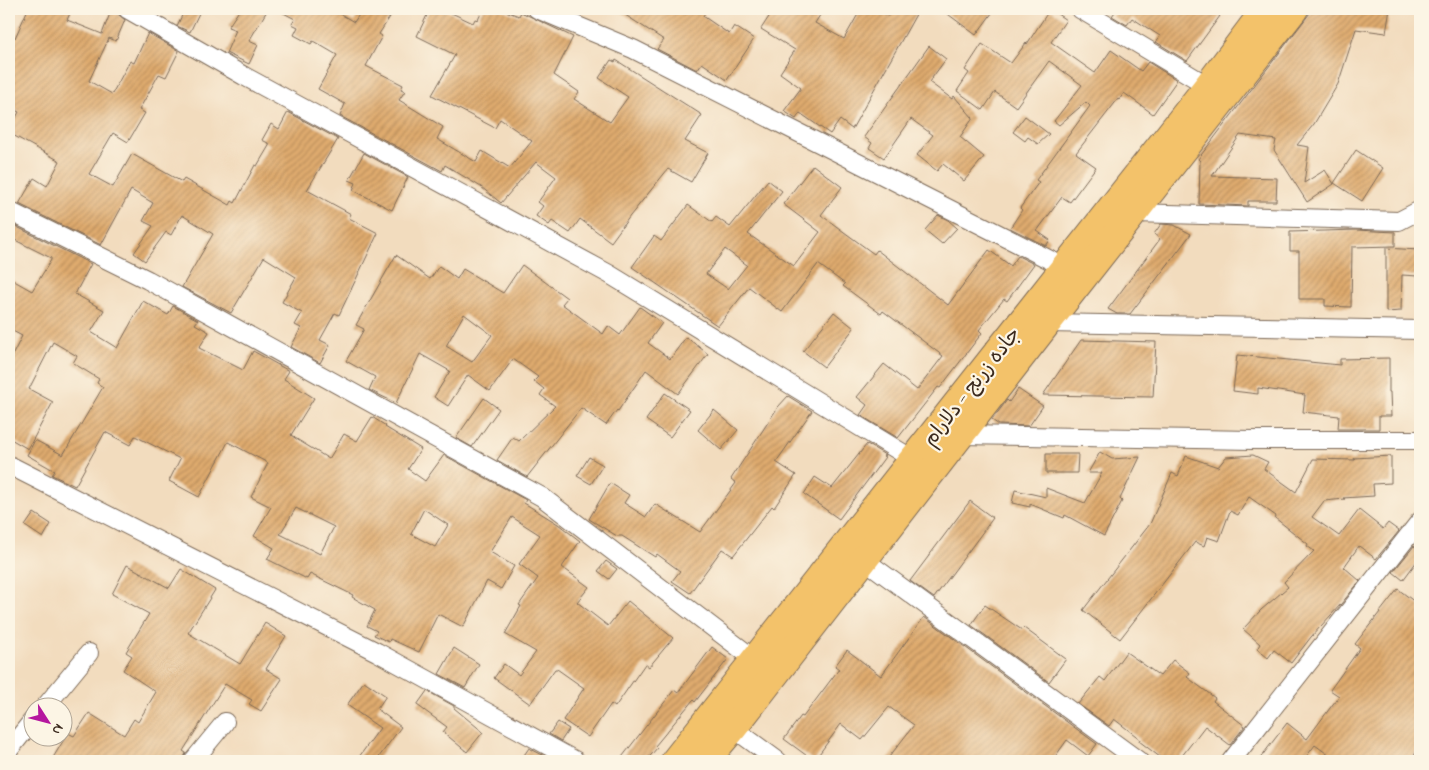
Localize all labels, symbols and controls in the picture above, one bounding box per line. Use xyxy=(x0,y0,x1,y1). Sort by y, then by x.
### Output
street label: جاده زرنج - دلارام xyxy=(917,322,1029,453)
north arrow xyxy=(22,698,72,748)
text: N xyxy=(46,719,69,739)

